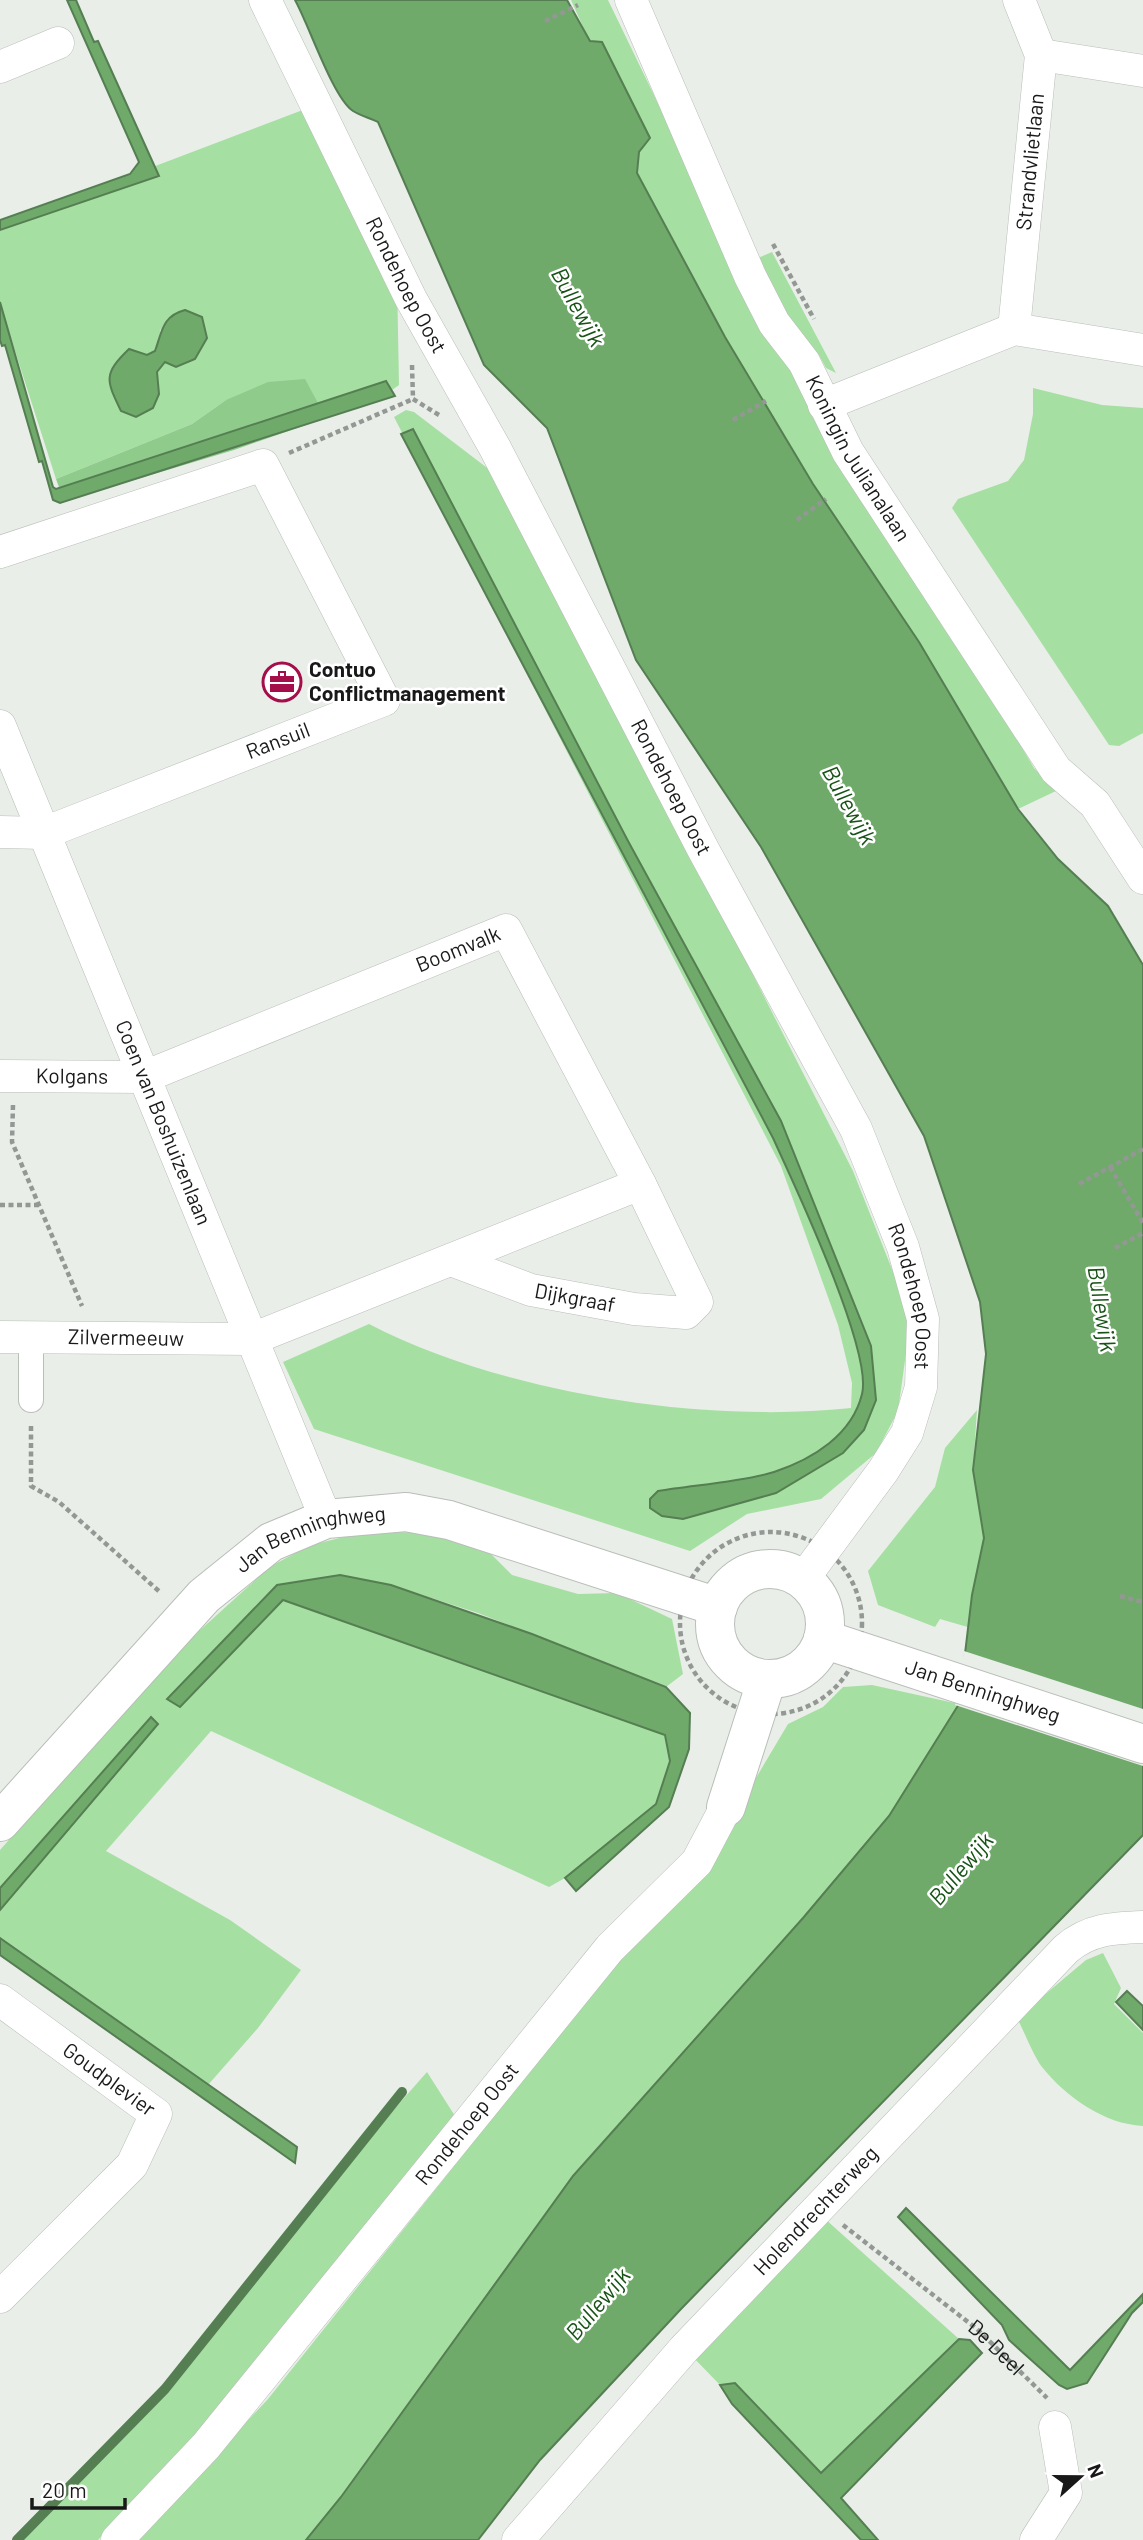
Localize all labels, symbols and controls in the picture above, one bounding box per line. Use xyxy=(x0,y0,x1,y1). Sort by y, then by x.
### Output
street label: Strandvlietlaan xyxy=(1010,92,1048,231)
street label: Rondehoep Oost xyxy=(362,212,453,357)
water label: Bullewijk xyxy=(546,262,612,351)
street label: Koningin Julianalaan xyxy=(801,371,917,545)
place label: Contuo Conflictmanagement xyxy=(309,656,506,705)
office icon: Contuo Conflictmanagement xyxy=(261,661,303,703)
street label: Rondehoep Oost xyxy=(627,714,718,859)
street label: Ransuil xyxy=(242,716,313,763)
water label: Bullewijk xyxy=(817,760,883,849)
street label: Boomvalk xyxy=(412,920,504,976)
street label: Coen van Boshuizenlaan xyxy=(111,1016,218,1228)
street label: Kolgans xyxy=(36,1062,108,1088)
street label: Rondehoep Oost xyxy=(884,1219,938,1370)
water label: Bullewijk xyxy=(1082,1264,1124,1353)
street label: Dijkgraaf xyxy=(533,1277,617,1316)
street label: Zilvermeeuw xyxy=(68,1323,184,1350)
street label: Jan Benninghweg xyxy=(229,1500,386,1577)
street label: Jan Benninghweg xyxy=(902,1653,1064,1727)
water label: Bullewijk xyxy=(922,1826,999,1910)
street label: Goudplevier xyxy=(59,2036,161,2121)
street label: Rondehoep Oost xyxy=(409,2057,523,2189)
street label: Holendrechterweg xyxy=(747,2140,882,2280)
water label: Bullewijk xyxy=(559,2261,636,2345)
street label: De Deel xyxy=(964,2313,1030,2379)
north arrow xyxy=(1045,2442,1115,2512)
text: N xyxy=(1083,2461,1109,2481)
scale bar xyxy=(32,2466,124,2510)
text: 20 m xyxy=(42,2477,87,2502)

